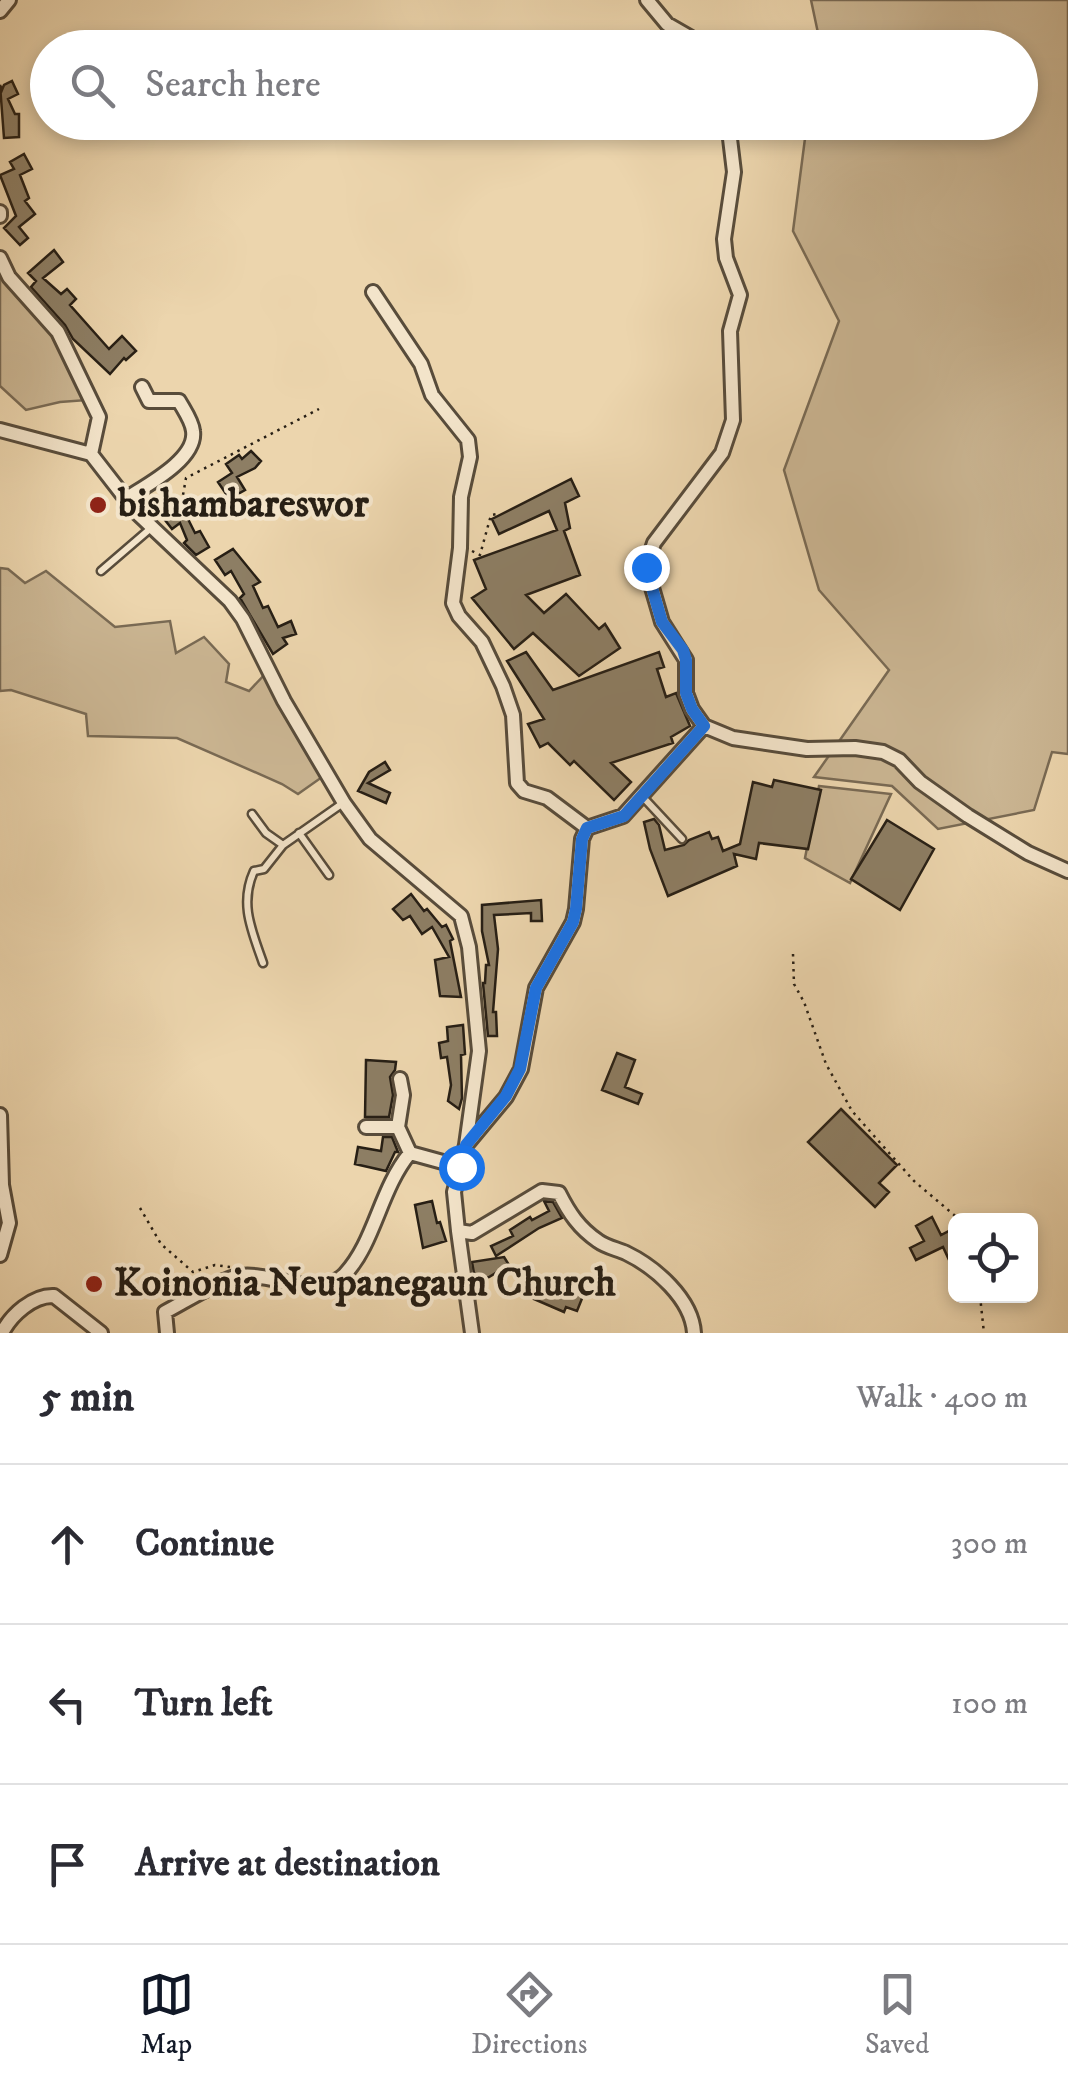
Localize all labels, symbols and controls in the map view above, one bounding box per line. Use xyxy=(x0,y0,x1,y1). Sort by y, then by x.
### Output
search box xyxy=(30,30,1038,140)
icon: search xyxy=(65,58,120,113)
text: Search here xyxy=(145,61,321,109)
place label: bishambareswor xyxy=(117,480,370,530)
marker: bishambareswor xyxy=(87,494,109,516)
route end xyxy=(624,545,670,591)
route start xyxy=(439,1145,485,1191)
map controls xyxy=(948,1213,1038,1303)
button: locate xyxy=(948,1213,1038,1303)
place label: Koinonia Neupanegaun Church xyxy=(114,1259,617,1309)
marker: Koinonia Neupanegaun Church xyxy=(83,1273,105,1295)
text: 5 min xyxy=(40,1372,134,1424)
text: Walk · 400 m xyxy=(856,1378,1028,1418)
icon: ahead xyxy=(40,1517,95,1572)
text: Continue xyxy=(135,1520,274,1568)
text: 300 m xyxy=(951,1524,1028,1564)
icon: left xyxy=(40,1677,95,1732)
text: Turn left xyxy=(135,1680,273,1728)
text: 100 m xyxy=(951,1684,1028,1724)
icon: arrive xyxy=(40,1837,95,1892)
text: Arrive at destination xyxy=(135,1840,440,1888)
tab: Map xyxy=(139,1967,194,2062)
tab: Directions xyxy=(471,1967,587,2062)
tab: Saved xyxy=(865,1967,929,2062)

